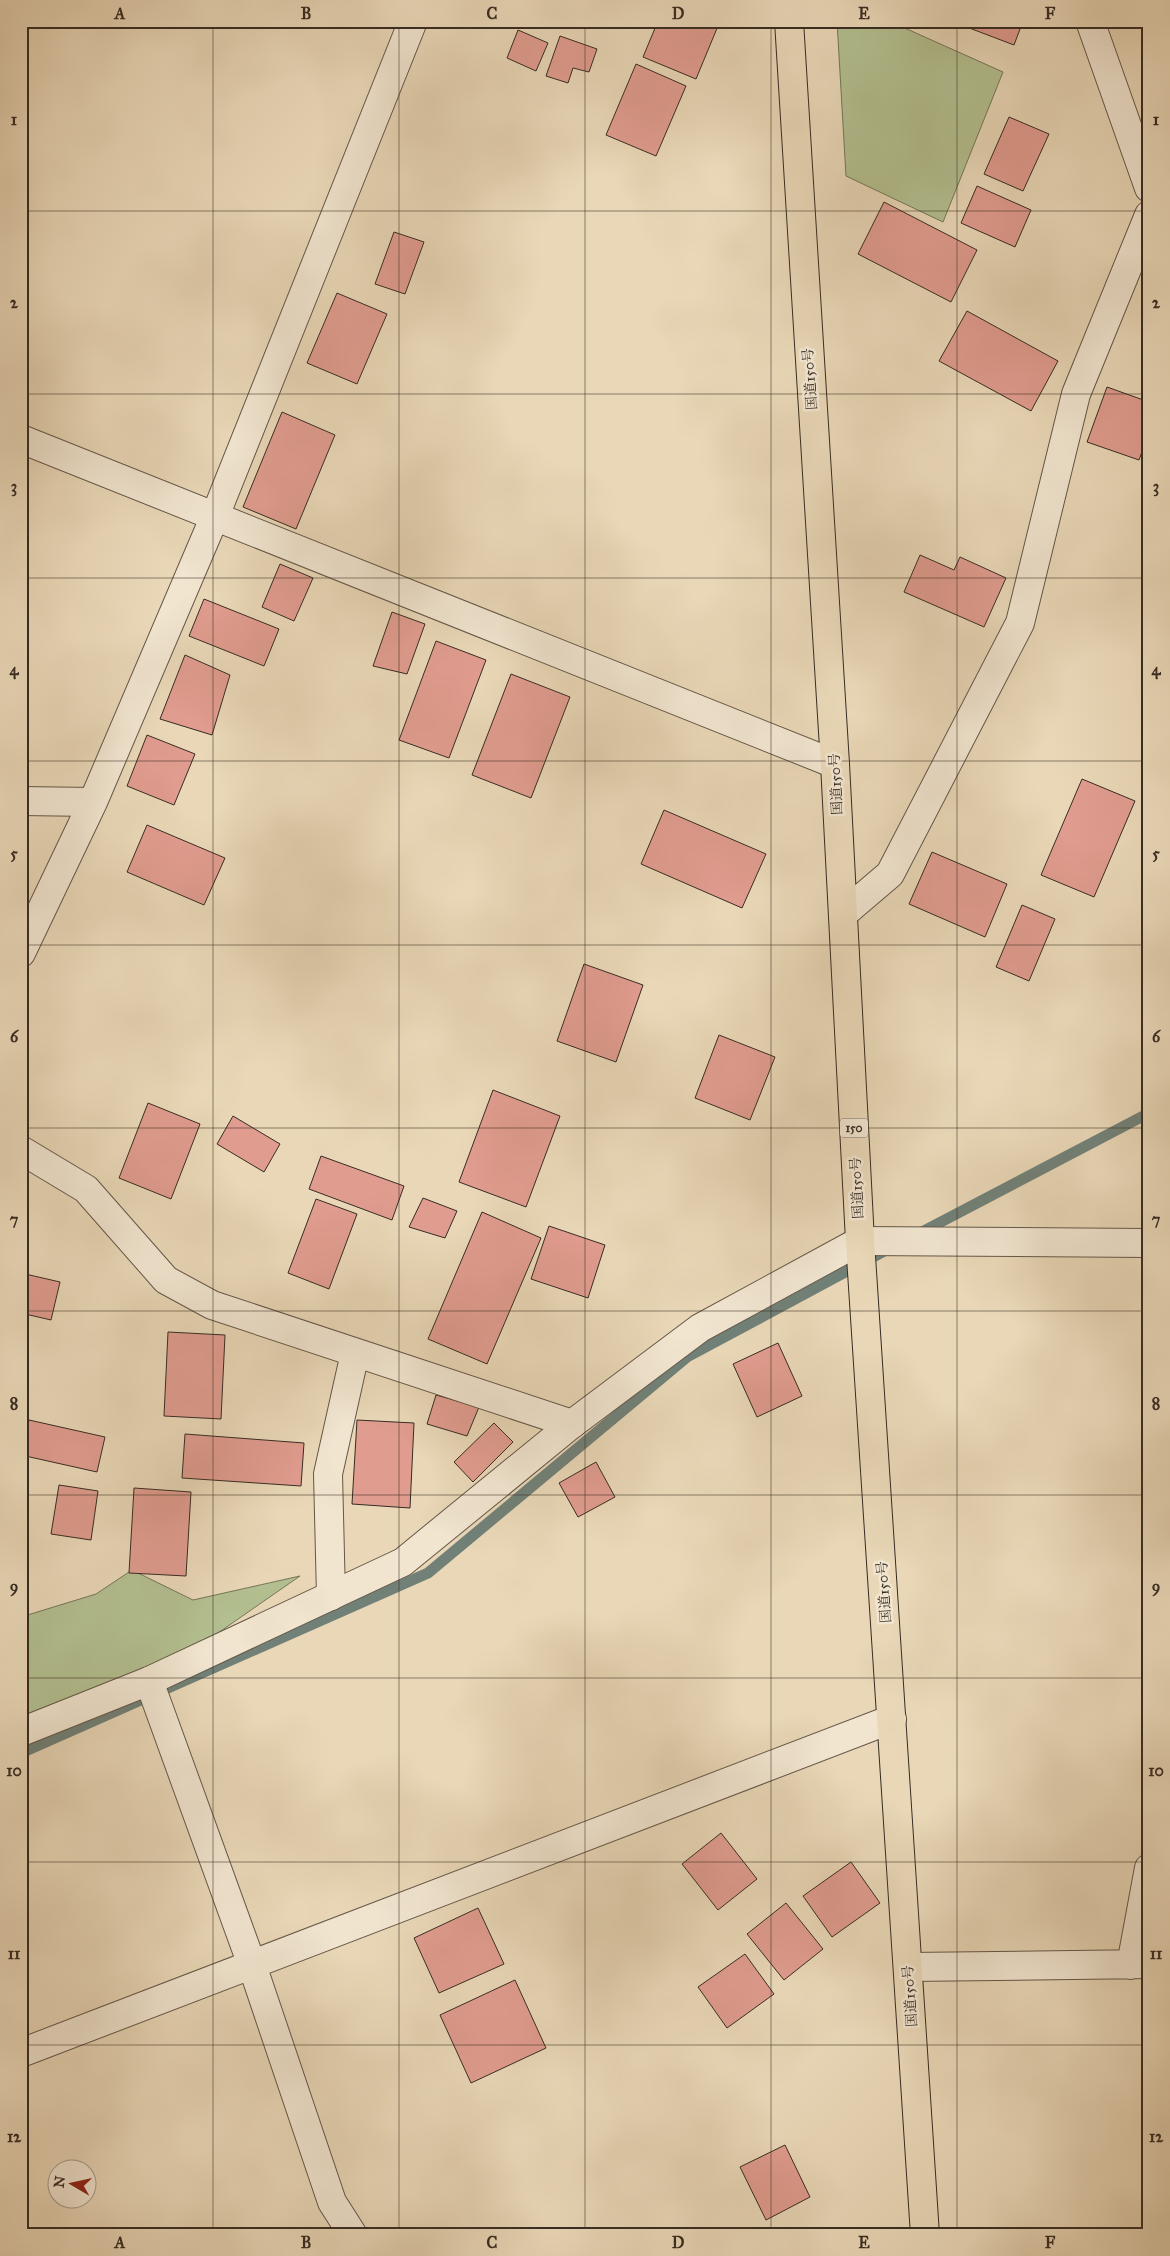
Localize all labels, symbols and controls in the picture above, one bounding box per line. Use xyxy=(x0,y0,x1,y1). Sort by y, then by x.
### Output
text: A xyxy=(114,4,126,23)
text: B xyxy=(301,4,311,23)
text: C xyxy=(487,4,498,23)
text: D xyxy=(672,4,685,23)
text: E xyxy=(858,4,870,23)
text: F xyxy=(1045,4,1056,23)
text: 1 xyxy=(11,110,18,129)
text: 1 xyxy=(1153,110,1160,129)
text: 2 xyxy=(10,293,19,312)
text: 2 xyxy=(1152,293,1161,312)
street label: 国道150号 xyxy=(799,347,821,411)
text: 3 xyxy=(11,477,17,497)
text: 3 xyxy=(1153,477,1159,497)
text: 4 xyxy=(10,660,20,680)
text: 4 xyxy=(1152,660,1162,680)
street label: 国道150号 xyxy=(826,753,846,815)
text: 5 xyxy=(10,844,18,863)
text: 5 xyxy=(1152,844,1160,863)
text: 6 xyxy=(10,1027,19,1046)
text: 6 xyxy=(1152,1027,1161,1046)
road number: 150 xyxy=(840,1118,868,1138)
street label: 国道150号 xyxy=(847,1157,867,1219)
text: 7 xyxy=(10,1210,19,1229)
text: 7 xyxy=(1152,1210,1161,1229)
text: 8 xyxy=(10,1394,18,1413)
text: 8 xyxy=(1152,1394,1160,1413)
street label: 国道150号 xyxy=(873,1560,895,1624)
text: 9 xyxy=(10,1577,18,1597)
text: 9 xyxy=(1152,1577,1160,1597)
text: 10 xyxy=(6,1761,22,1780)
text: 10 xyxy=(1148,1761,1164,1780)
text: 11 xyxy=(8,1944,21,1963)
text: 11 xyxy=(1150,1944,1163,1963)
street label: 国道150号 xyxy=(899,1964,921,2028)
text: 12 xyxy=(7,2127,22,2146)
text: 12 xyxy=(1149,2127,1164,2146)
north arrow xyxy=(48,2158,98,2208)
text: N xyxy=(50,2175,69,2189)
text: A xyxy=(114,2233,126,2252)
text: B xyxy=(301,2233,311,2252)
text: C xyxy=(487,2233,498,2252)
text: D xyxy=(672,2233,685,2252)
text: E xyxy=(858,2233,870,2252)
text: F xyxy=(1045,2233,1056,2252)

